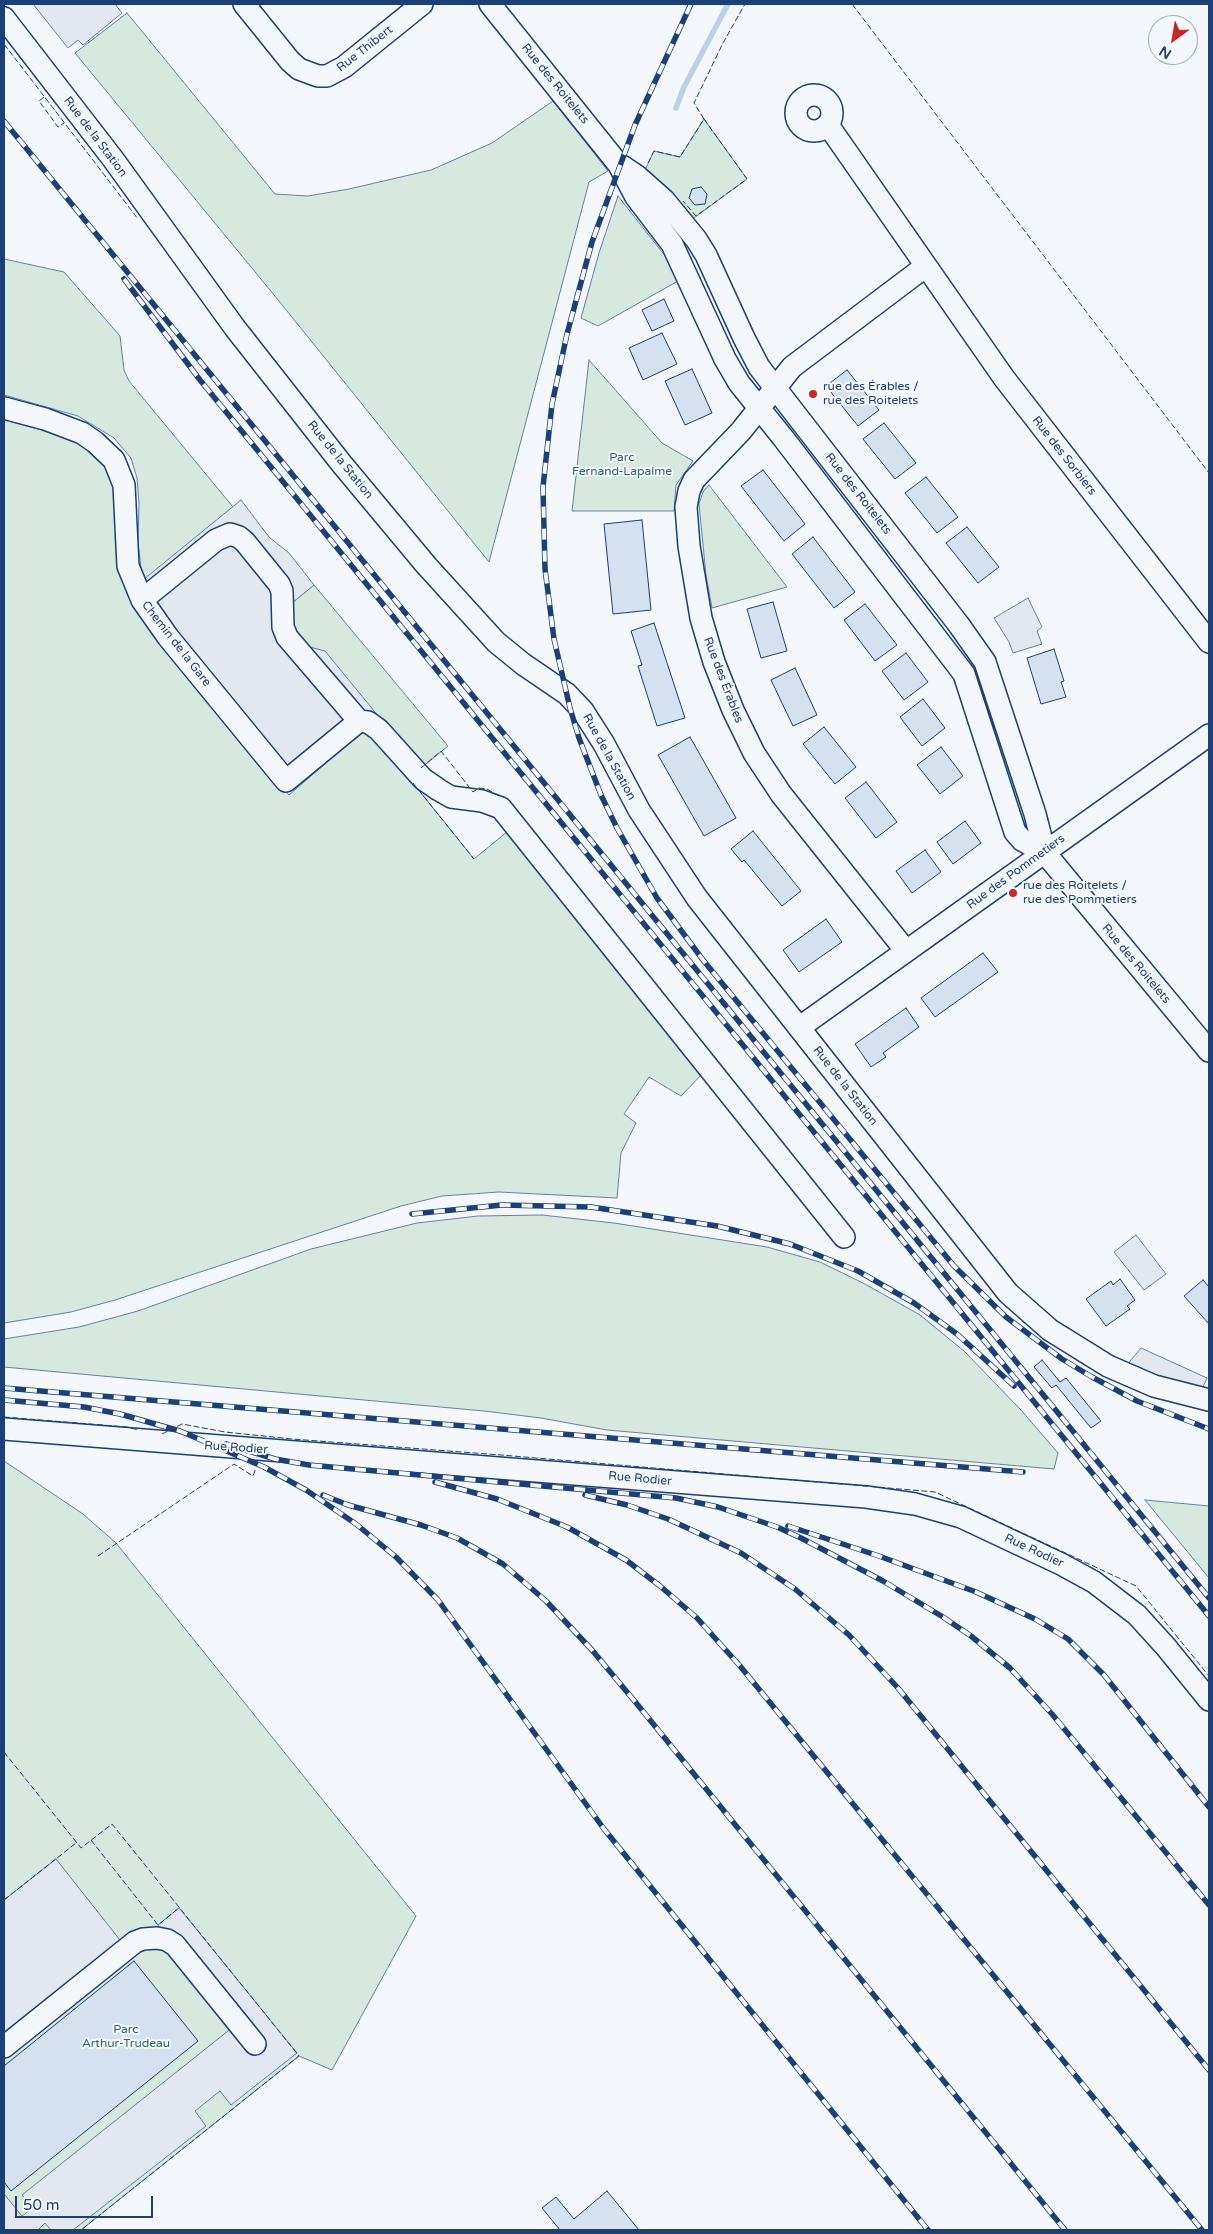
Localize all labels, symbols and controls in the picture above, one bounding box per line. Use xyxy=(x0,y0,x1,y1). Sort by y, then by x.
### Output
north arrow xyxy=(1148,15,1198,65)
street label: Rue Thibert xyxy=(334,23,396,75)
street label: Rue des Roitelets xyxy=(518,41,592,127)
text: N xyxy=(1156,42,1175,62)
street label: Rue de la Station xyxy=(60,94,130,180)
place label: rue des Érables / rue des Roitelets xyxy=(823,380,919,408)
marker: rue des Érables / rue des Roitelets xyxy=(807,388,819,400)
street label: Rue des Sorbiers xyxy=(1029,414,1099,498)
street label: Rue de la Station xyxy=(304,418,376,502)
street label: Rue des Roitelets xyxy=(822,450,894,538)
park label: Parc Fernand-Lapalme xyxy=(572,451,672,479)
street label: Chemin de la Gare xyxy=(138,598,214,690)
street label: Rue des Érables xyxy=(700,635,746,725)
street label: Rue de la Station xyxy=(579,711,639,803)
street label: Rue des Pommetiers xyxy=(964,832,1068,912)
place label: rue des Roitelets / rue des Pommetiers xyxy=(1023,879,1137,907)
marker: rue des Roitelets / rue des Pommetiers xyxy=(1007,887,1019,899)
street label: Rue des Roitelets xyxy=(1099,921,1173,1007)
street label: Rue de la Station xyxy=(810,1044,880,1128)
street label: Rue Rodier xyxy=(204,1439,268,1457)
street label: Rue Rodier xyxy=(608,1469,672,1489)
street label: Rue Rodier xyxy=(1002,1531,1066,1571)
park label: Parc Arthur-Trudeau xyxy=(82,2023,170,2051)
scale bar xyxy=(18,2186,155,2218)
text: 50 m xyxy=(23,2196,60,2214)

